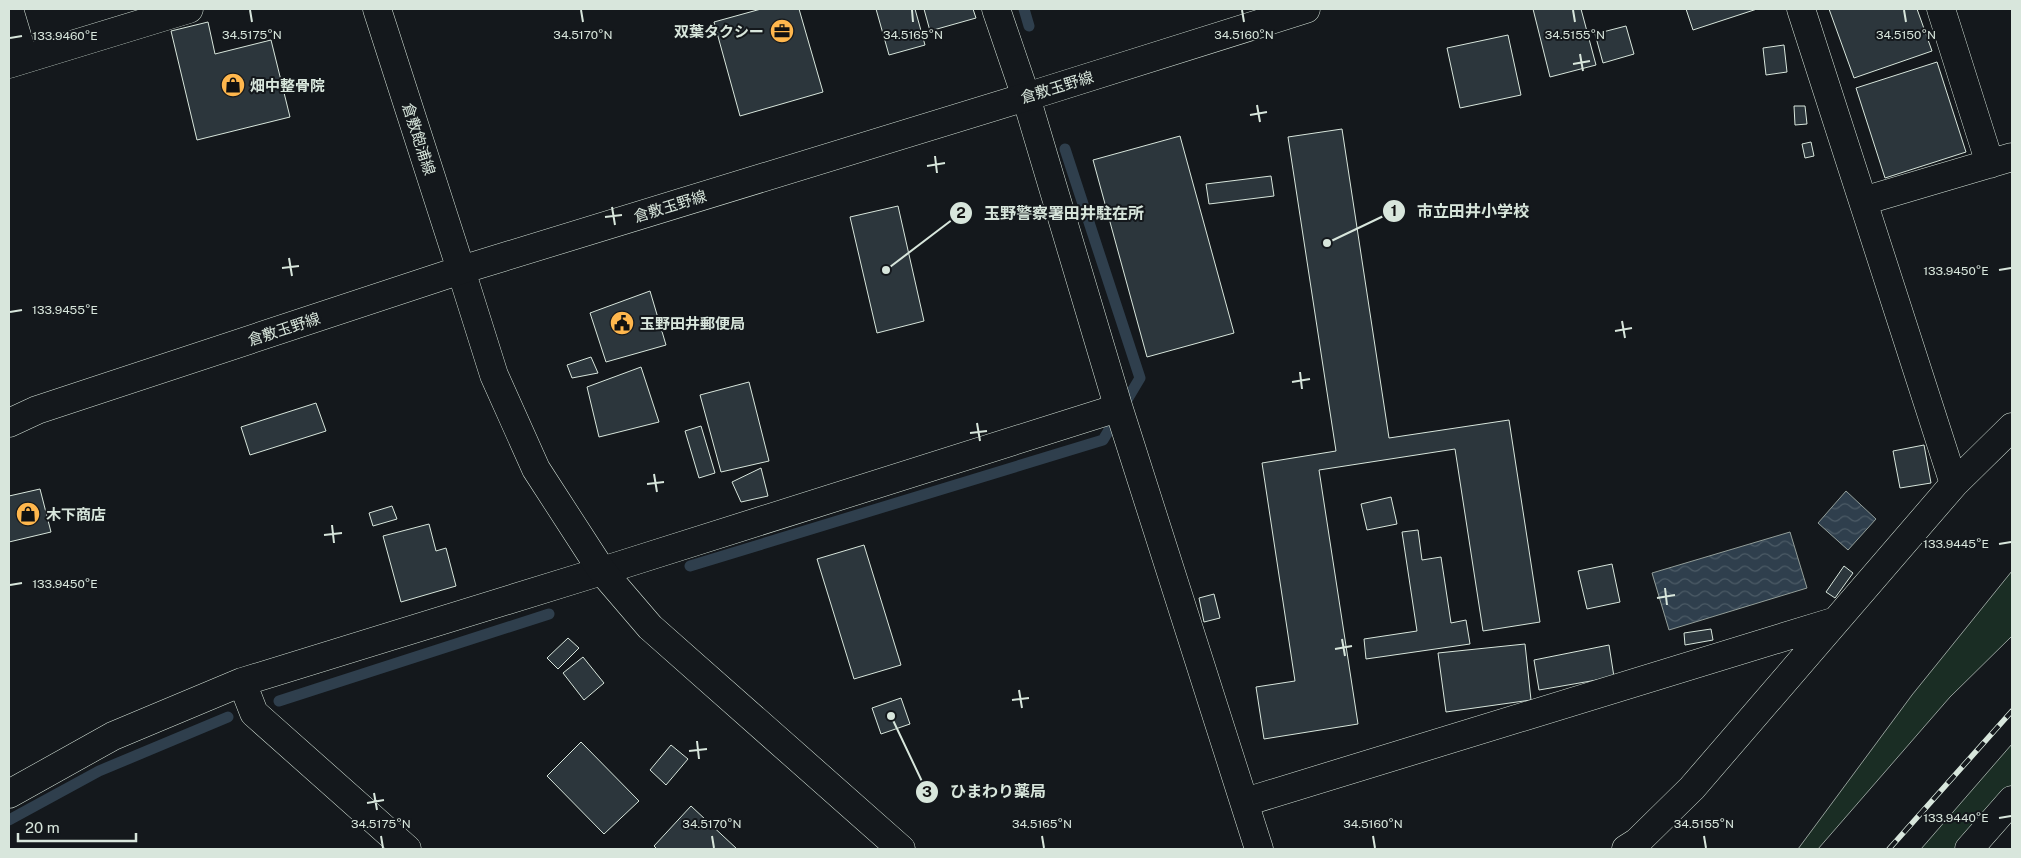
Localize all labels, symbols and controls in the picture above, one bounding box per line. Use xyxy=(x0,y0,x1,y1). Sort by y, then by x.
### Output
office icon: 双葉タクシー xyxy=(769,18,795,44)
place label: 双葉タクシー xyxy=(674,23,764,40)
text: 34.5175°N xyxy=(222,28,282,42)
text: 34.5170°N xyxy=(553,28,613,42)
text: 34.5165°N xyxy=(883,28,943,42)
text: 34.5160°N xyxy=(1214,28,1274,42)
text: 34.5155°N xyxy=(1545,28,1605,42)
text: 34.5150°N xyxy=(1876,28,1936,42)
text: 133.9460°E xyxy=(32,29,98,43)
street label: 倉敷玉野線 xyxy=(1019,68,1095,106)
shop icon: 畑中整骨院 xyxy=(220,72,246,98)
place label: 畑中整骨院 xyxy=(250,77,325,94)
street label: 倉敷飽浦線 xyxy=(399,101,439,177)
street label: 倉敷玉野線 xyxy=(632,187,708,225)
callout: 市立田井小学校 xyxy=(1382,195,1539,226)
callout: 玉野警察署田井駐在所 xyxy=(949,198,1154,229)
text: 1 xyxy=(1391,202,1397,219)
text: 市立田井小学校 xyxy=(1417,202,1529,221)
text: 2 xyxy=(956,204,966,221)
text: 玉野警察署田井駐在所 xyxy=(984,204,1144,223)
text: 133.9450°E xyxy=(1923,264,1989,278)
text: 133.9455°E xyxy=(32,303,98,317)
street label: 倉敷玉野線 xyxy=(246,309,322,349)
public building icon: 玉野田井郵便局 xyxy=(609,310,635,336)
place label: 玉野田井郵便局 xyxy=(640,315,745,332)
shop icon: 木下商店 xyxy=(15,501,41,527)
place label: 木下商店 xyxy=(46,506,106,523)
text: 133.9445°E xyxy=(1923,537,1989,551)
text: 133.9450°E xyxy=(32,577,98,591)
callout: ひまわり薬局 xyxy=(915,776,1056,807)
text: ひまわり薬局 xyxy=(950,782,1046,801)
text: 3 xyxy=(922,783,932,800)
scale bar xyxy=(18,810,135,842)
text: 133.9440°E xyxy=(1923,811,1989,825)
text: 34.5175°N xyxy=(351,817,411,831)
text: 34.5170°N xyxy=(682,817,742,831)
text: 34.5165°N xyxy=(1012,817,1072,831)
text: 34.5160°N xyxy=(1343,817,1403,831)
text: 34.5155°N xyxy=(1674,817,1734,831)
text: 20 m xyxy=(25,819,60,836)

